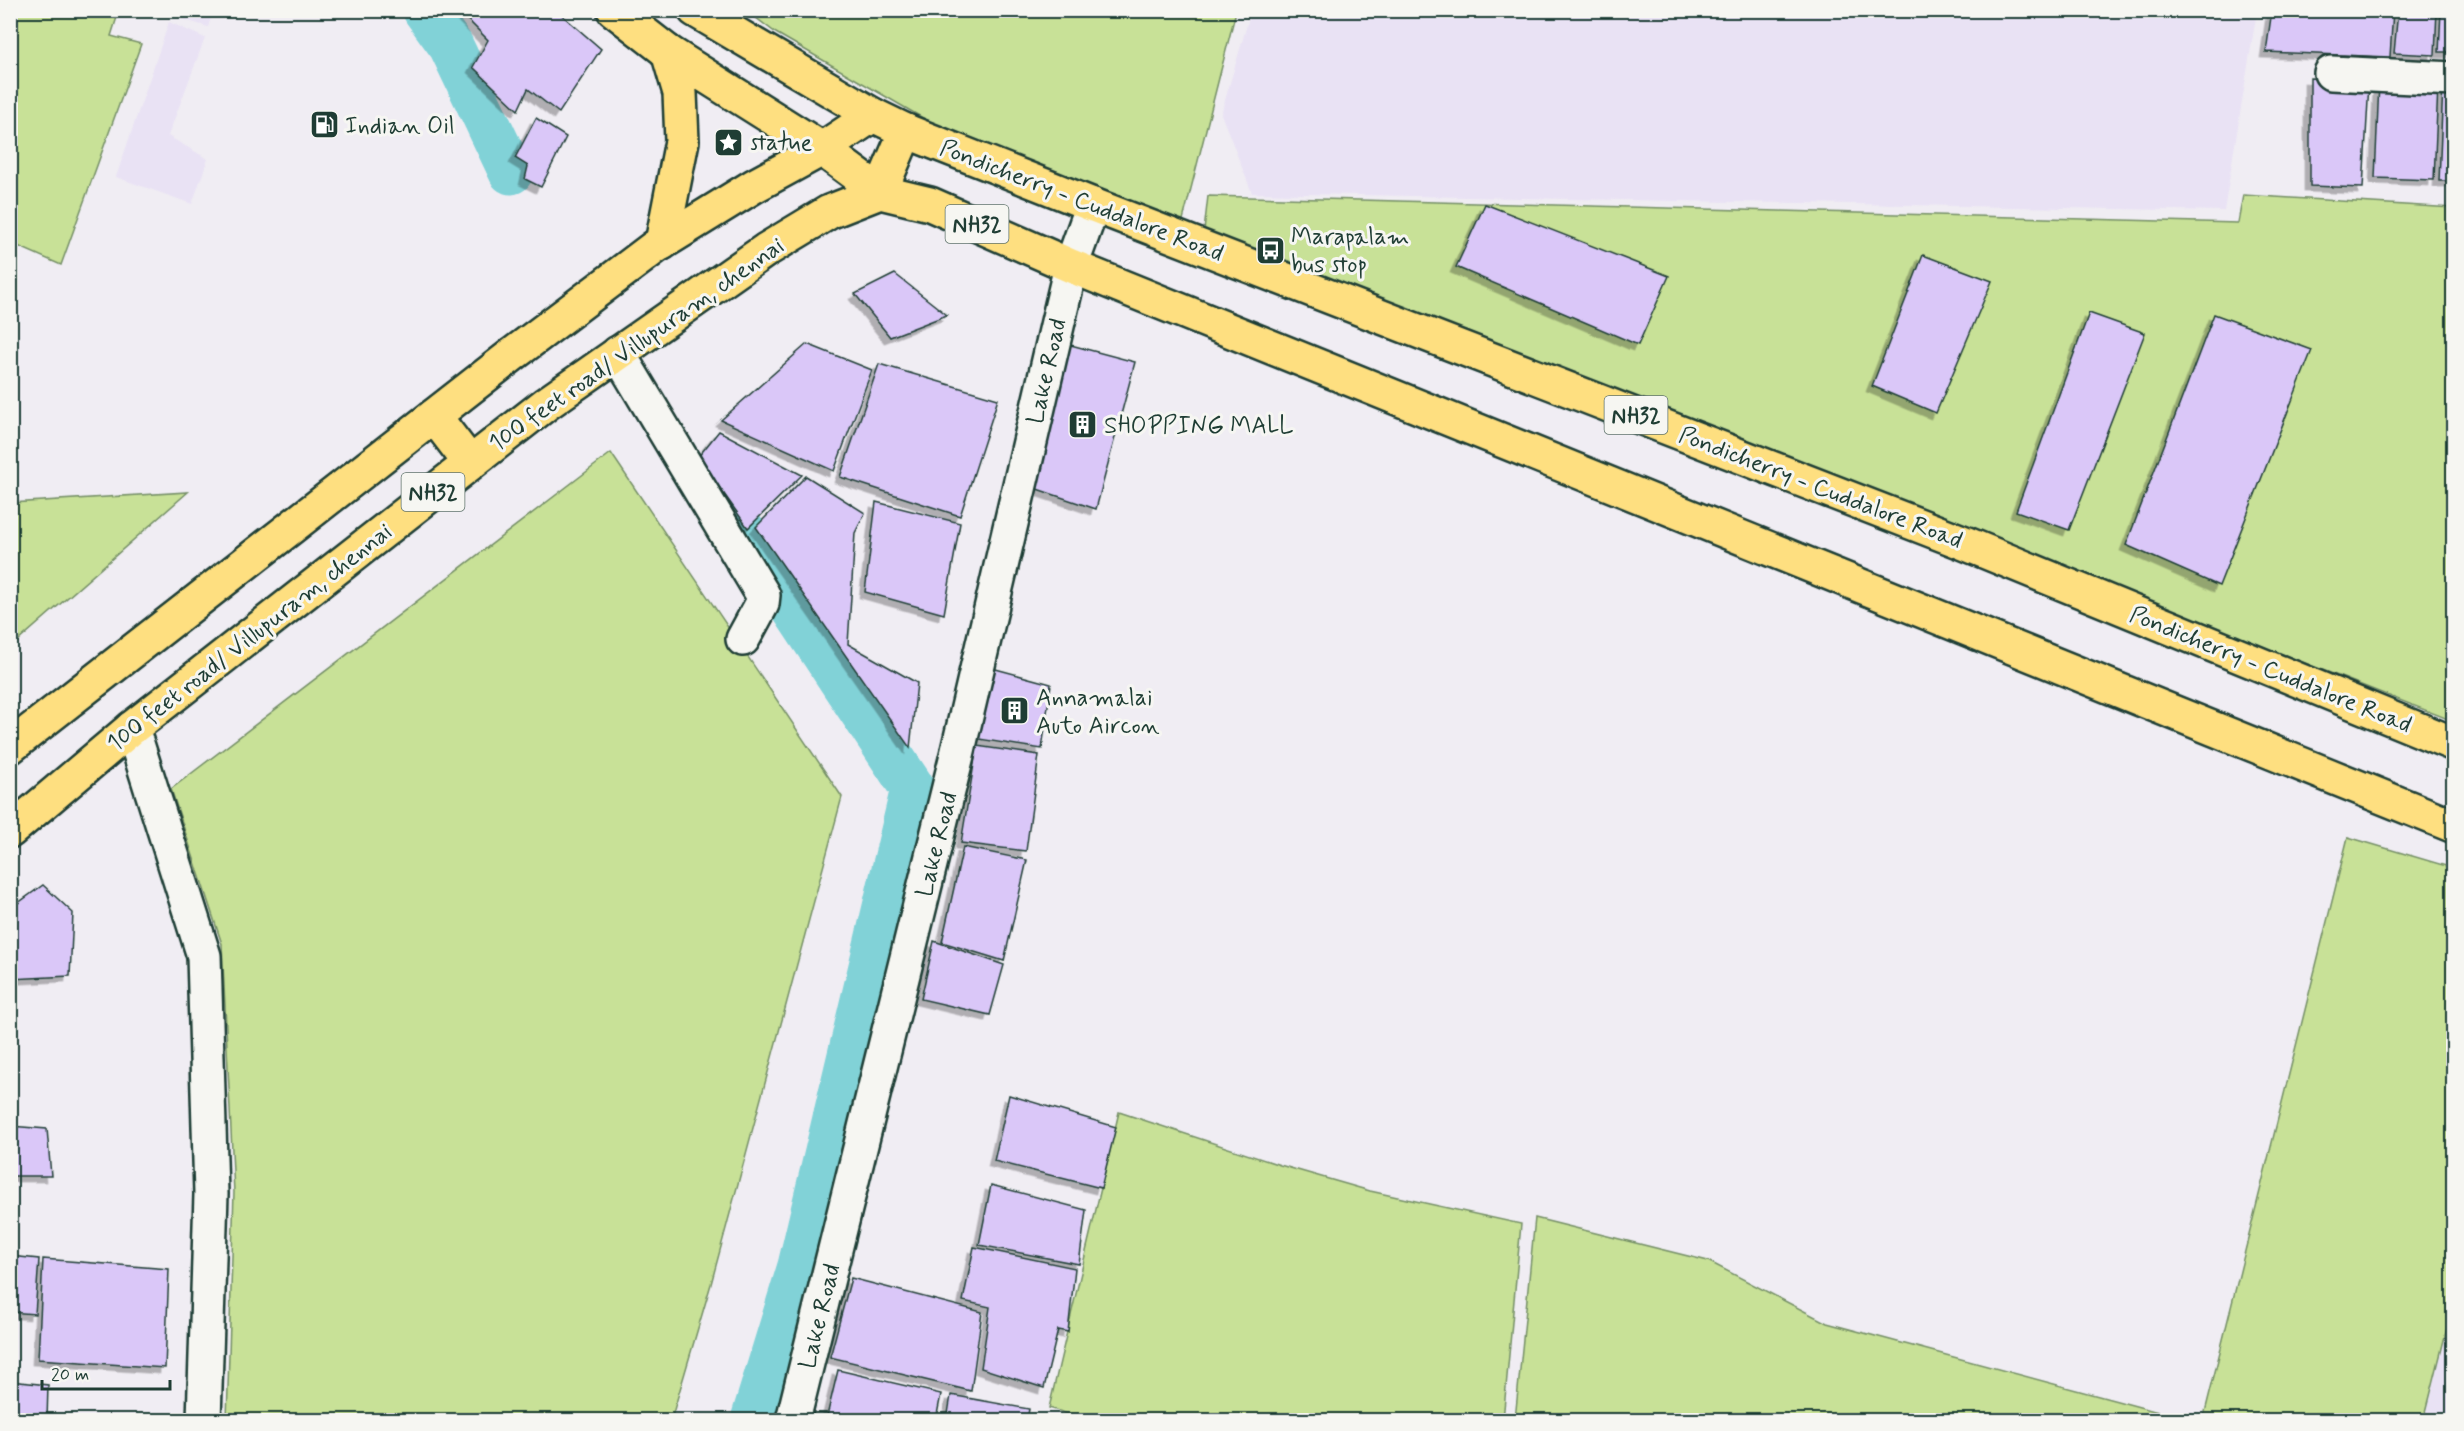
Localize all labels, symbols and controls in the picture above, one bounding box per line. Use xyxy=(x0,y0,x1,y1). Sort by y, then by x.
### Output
fuel station icon: Indian Oil xyxy=(308,109,340,141)
place label: Indian Oil xyxy=(345,111,455,142)
place icon: statue xyxy=(713,126,745,158)
place label: statue xyxy=(750,128,813,159)
street label: Pondicherry - Cuddalore Road xyxy=(935,133,1228,270)
road number: NH32 xyxy=(946,205,1008,243)
place label: Marapalam bus stop xyxy=(1291,222,1409,281)
street label: 100 feet road/ Villupuram, chennai xyxy=(483,231,791,459)
bus stop icon: Marapalam bus stop xyxy=(1254,234,1286,266)
street label: Lake Road xyxy=(1020,316,1075,427)
road number: NH32 xyxy=(1604,396,1668,434)
building icon: SHOPPING MALL xyxy=(1067,409,1099,441)
place label: SHOPPING MALL xyxy=(1104,411,1294,442)
street label: Pondicherry - Cuddalore Road xyxy=(1674,420,1967,557)
road number: NH32 xyxy=(402,473,464,511)
street label: 100 feet road/ Villupuram, chennai xyxy=(101,517,399,759)
street label: Pondicherry - Cuddalore Road xyxy=(2125,600,2416,741)
place label: Annamalai Auto Aircon xyxy=(1036,683,1160,742)
building icon: Annamalai Auto Aircon xyxy=(999,695,1031,727)
street label: Lake Road xyxy=(909,789,965,900)
street label: Lake Road xyxy=(792,1261,848,1372)
scale bar xyxy=(42,1353,170,1391)
text: 20 m xyxy=(51,1363,89,1387)

